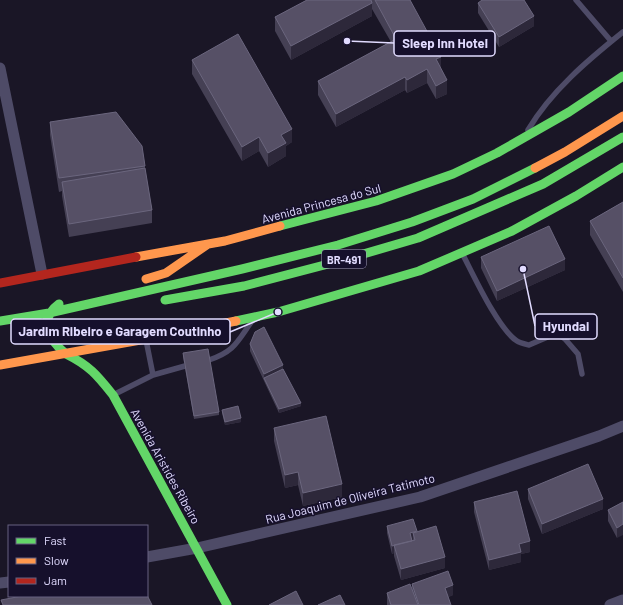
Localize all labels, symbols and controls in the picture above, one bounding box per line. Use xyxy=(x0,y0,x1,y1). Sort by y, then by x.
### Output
callout: Sleep Inn Hotel xyxy=(394,31,495,56)
text: Sleep Inn Hotel xyxy=(402,35,488,51)
street label: Avenida Princesa do Sul xyxy=(260,180,382,226)
road number: BR-491 xyxy=(322,250,366,268)
callout: Hyundai xyxy=(535,314,597,339)
text: Hyundai xyxy=(543,318,589,334)
callout: Jardim Ribeiro e Garagem Coutinho xyxy=(11,319,230,344)
text: Jardim Ribeiro e Garagem Coutinho xyxy=(19,323,221,339)
street label: Avenida Aristides Ribeiro xyxy=(128,406,204,526)
street label: Rua Joaquim de Oliveira Tatimoto xyxy=(264,470,436,526)
legend xyxy=(8,525,148,597)
text: Fast xyxy=(44,533,67,547)
text: Slow xyxy=(44,553,69,567)
text: Jam xyxy=(44,573,67,587)

